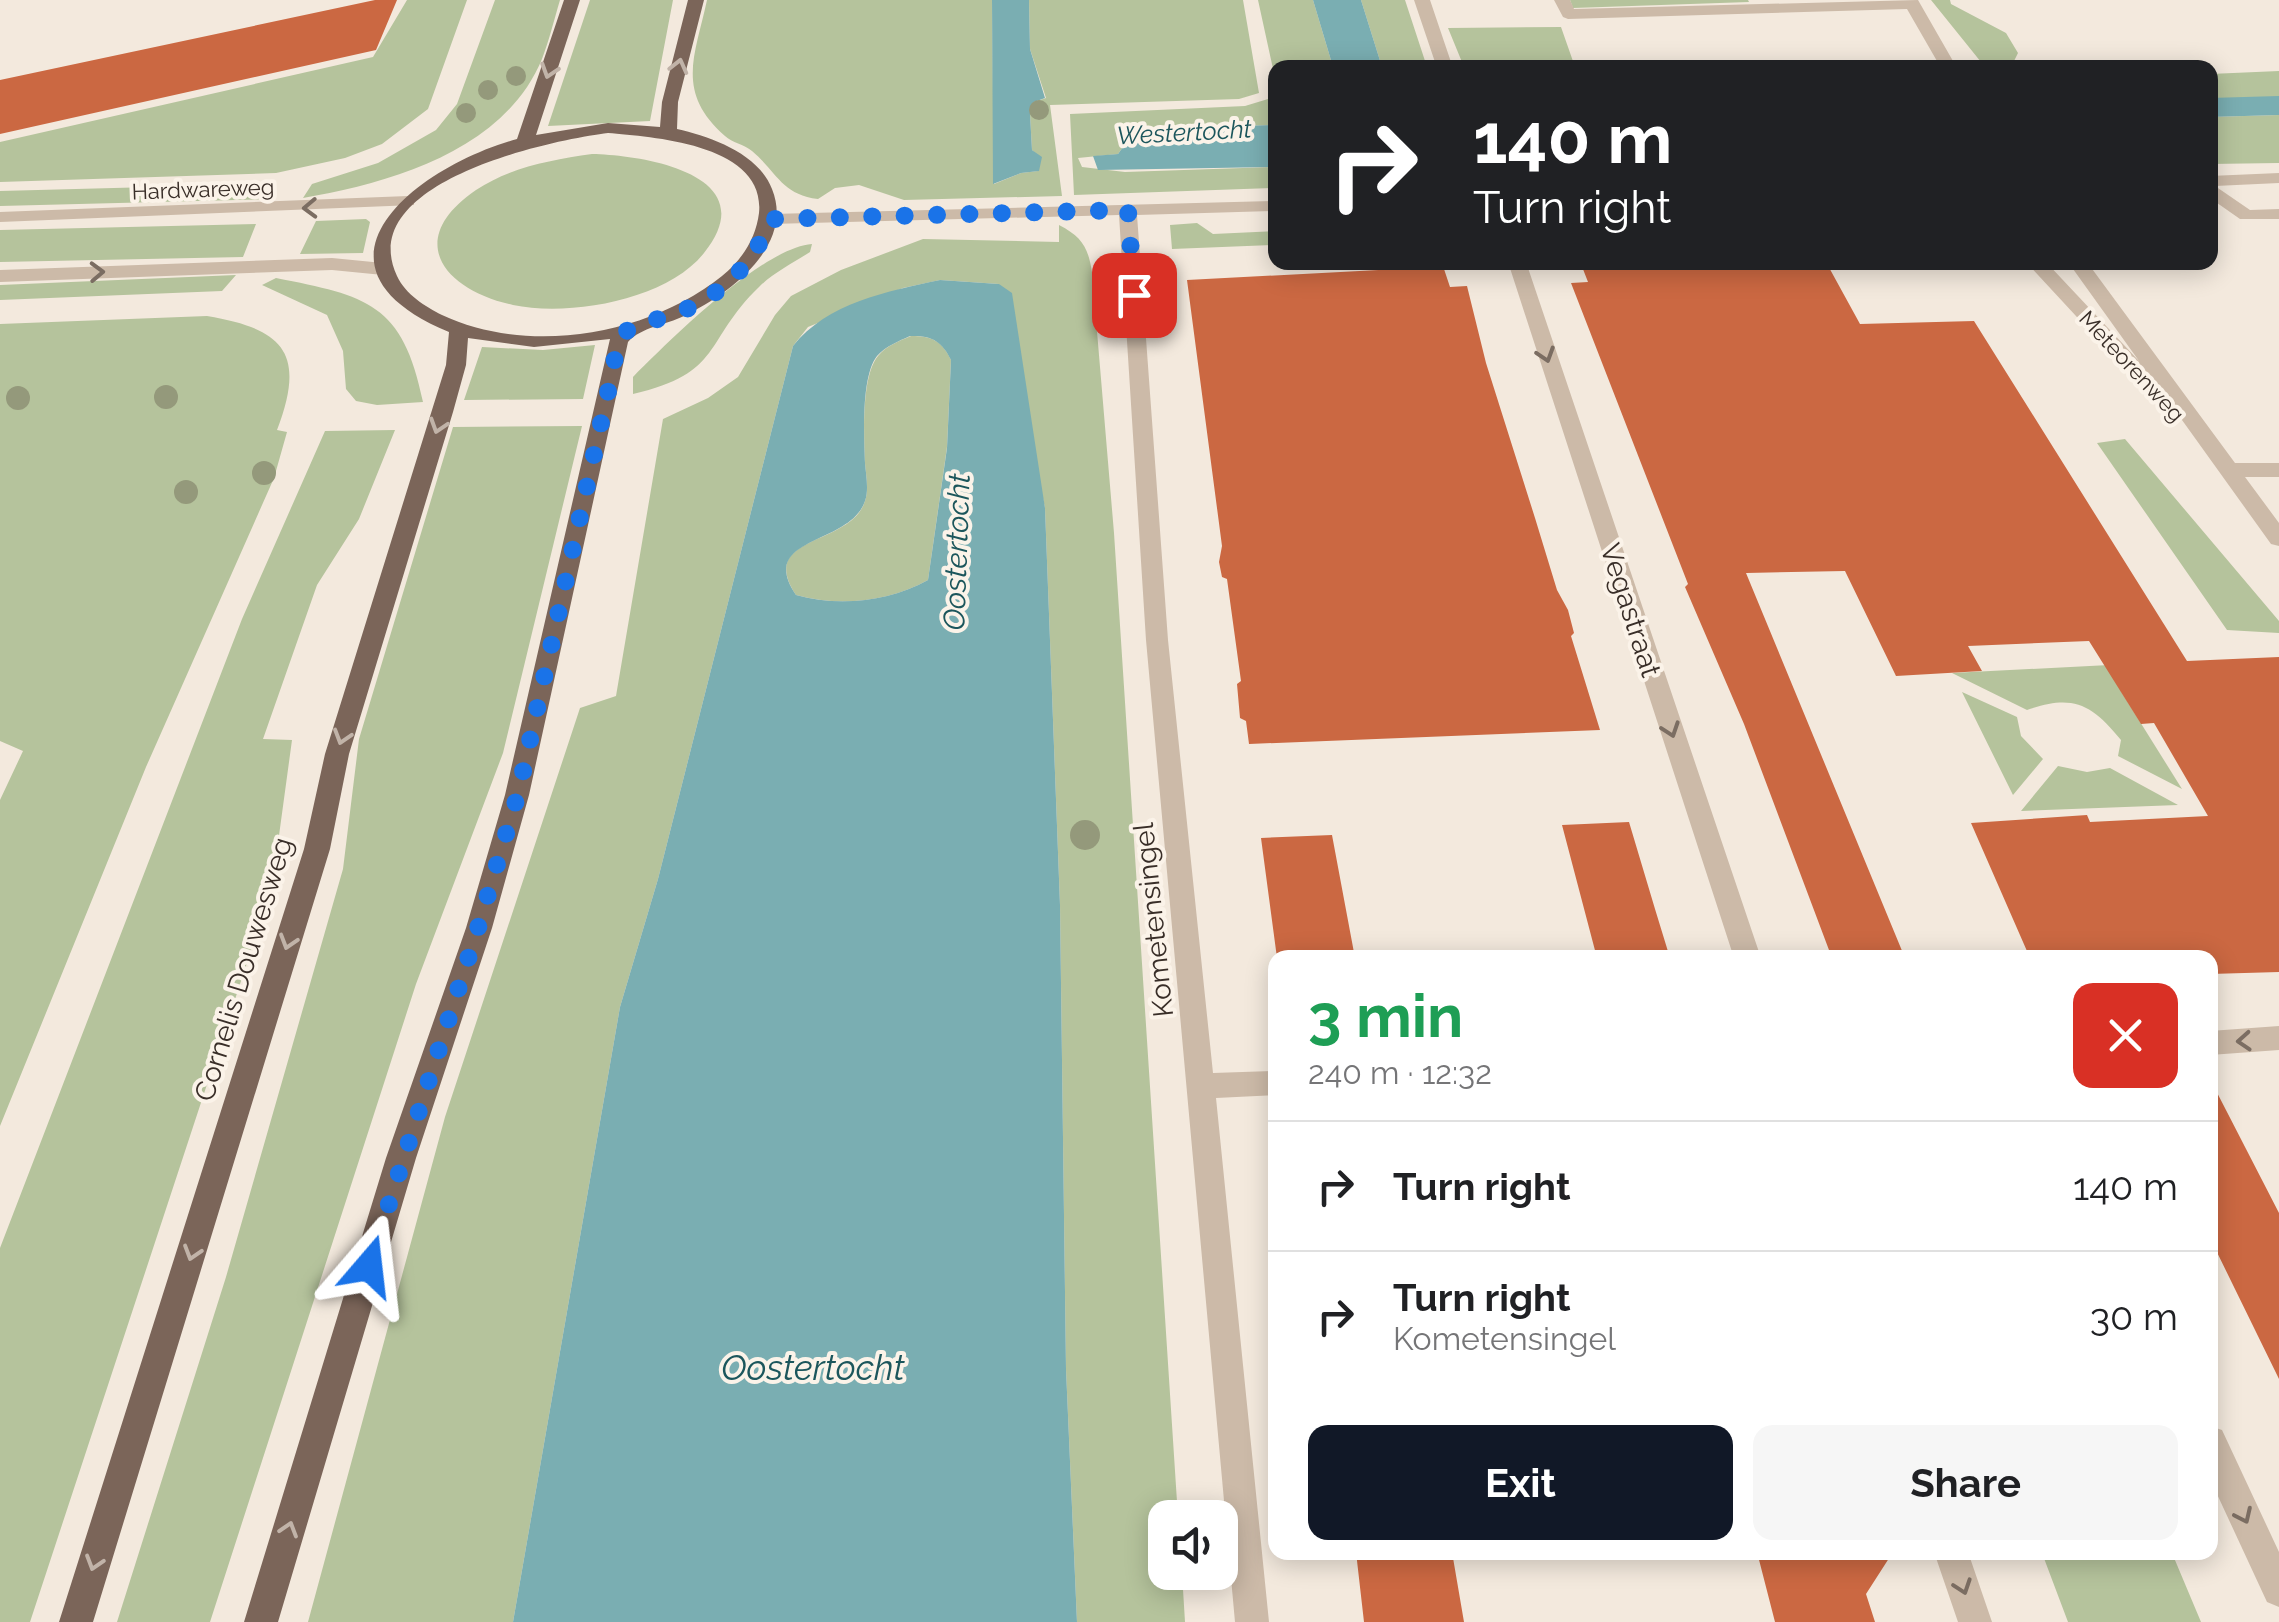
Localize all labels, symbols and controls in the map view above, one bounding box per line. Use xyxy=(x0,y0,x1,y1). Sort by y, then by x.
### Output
one-way arrow xyxy=(667,58,688,75)
one-way arrow xyxy=(540,61,560,78)
text: 140 m xyxy=(1473,97,1673,179)
icon: right xyxy=(1308,100,1438,230)
water label: Westertocht xyxy=(1116,113,1253,151)
street label: Hardwareweg xyxy=(131,174,275,204)
text: Turn right xyxy=(1473,181,1671,234)
one-way arrow xyxy=(302,197,318,218)
pin xyxy=(1092,253,1177,338)
one-way arrow xyxy=(90,262,106,283)
icon: arrive xyxy=(1107,268,1162,323)
street label: Meteorenweg xyxy=(2074,305,2190,427)
one-way arrow xyxy=(1535,346,1555,363)
one-way arrow xyxy=(430,417,450,434)
water label: Oostertocht xyxy=(936,472,977,631)
street label: Vegastraat xyxy=(1593,539,1668,682)
one-way arrow xyxy=(1660,721,1680,738)
one-way arrow xyxy=(333,727,354,744)
street label: Kometensingel xyxy=(1127,821,1180,1019)
street label: Cornelis Douwesweg xyxy=(188,833,299,1105)
one-way arrow xyxy=(279,933,300,950)
text: 3 min xyxy=(1308,981,1463,1051)
button: close xyxy=(2073,983,2178,1088)
one-way arrow xyxy=(2236,1029,2252,1051)
text: 240 m · 12:32 xyxy=(1308,1054,1492,1091)
icon: right xyxy=(1308,1159,1363,1214)
text: Turn right xyxy=(1393,1164,1570,1209)
text: 140 m xyxy=(2073,1164,2178,1209)
position arrow xyxy=(317,1214,421,1318)
one-way arrow xyxy=(183,1243,203,1260)
text: Turn right xyxy=(1393,1275,1570,1320)
icon: right xyxy=(1308,1289,1363,1344)
text: 30 m xyxy=(2090,1294,2178,1339)
text: Kometensingel xyxy=(1393,1320,1616,1357)
water label: Oostertocht xyxy=(721,1347,905,1388)
button: Exit xyxy=(1308,1425,1733,1540)
button: Share xyxy=(1753,1425,2178,1540)
map controls xyxy=(1148,1500,1238,1590)
button: sound xyxy=(1148,1500,1238,1590)
one-way arrow xyxy=(2232,1506,2252,1524)
one-way arrow xyxy=(277,1521,298,1538)
one-way arrow xyxy=(86,1554,106,1571)
one-way arrow xyxy=(1951,1578,1972,1595)

